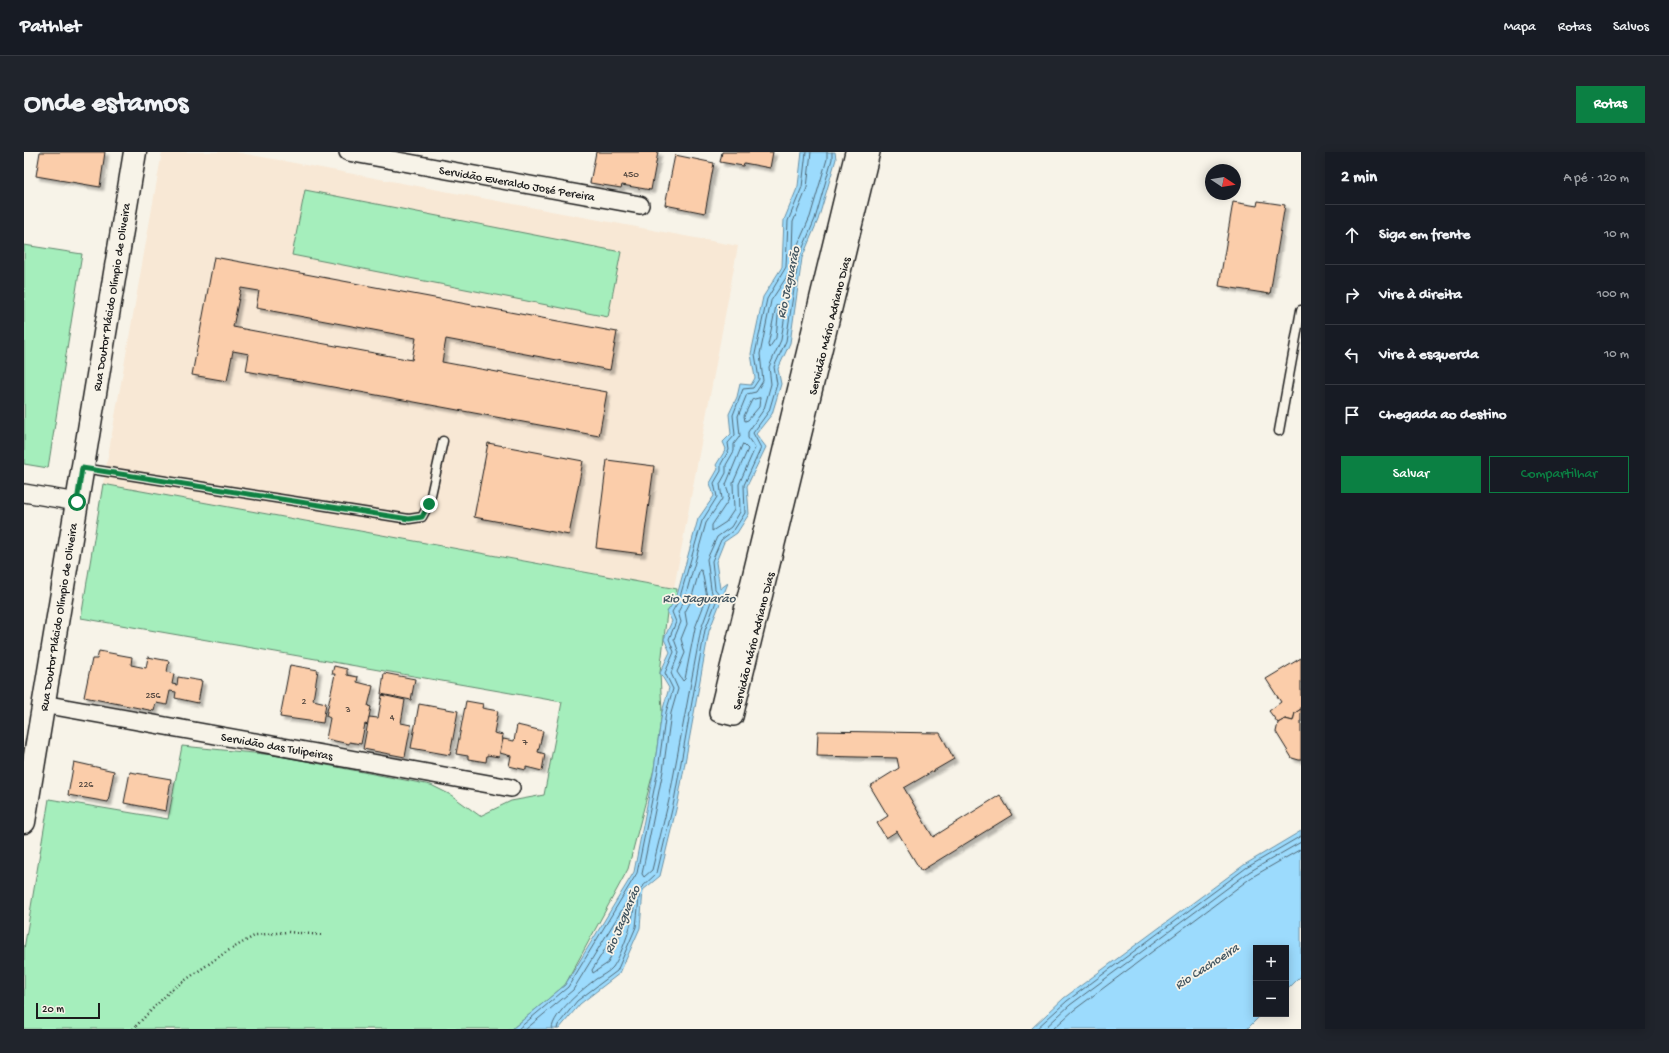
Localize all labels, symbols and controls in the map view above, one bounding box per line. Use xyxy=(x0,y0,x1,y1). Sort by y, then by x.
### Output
text: Pathlet xyxy=(20,16,81,39)
text: Mapa xyxy=(1504,19,1536,36)
text: Rotas xyxy=(1558,19,1591,36)
text: Salvos xyxy=(1613,19,1649,36)
button: Rotas xyxy=(1576,86,1645,123)
text: Onde estamos xyxy=(24,88,188,121)
street label: Servidão Everaldo José Pereira xyxy=(438,164,596,206)
north arrow xyxy=(1205,164,1241,200)
text: 2 min xyxy=(1341,168,1377,188)
house number: 450 xyxy=(623,169,639,181)
text: A pé · 120 m xyxy=(1564,171,1629,186)
street label: Rua Doutor Plácido Olímpio de Oliveira xyxy=(91,202,135,392)
icon: ahead xyxy=(1341,224,1363,246)
text: Siga em frente xyxy=(1379,226,1470,244)
text: 10 m xyxy=(1604,227,1629,242)
water label: Rio Jaguarão xyxy=(775,244,805,320)
street label: Servidão Mário Adriano Dias xyxy=(807,256,855,397)
icon: right xyxy=(1341,284,1363,306)
text: Vire à direita xyxy=(1379,286,1462,304)
text: 100 m xyxy=(1597,287,1629,302)
icon: left xyxy=(1341,344,1363,366)
text: Vire à esquerda xyxy=(1379,346,1479,364)
text: 10 m xyxy=(1604,347,1629,362)
icon: arrive xyxy=(1341,404,1363,426)
text: Chegada ao destino xyxy=(1379,406,1506,424)
button: Salvar xyxy=(1341,456,1481,493)
button: Compartilhar xyxy=(1489,456,1629,493)
route start xyxy=(68,493,86,511)
route end xyxy=(420,495,438,513)
street label: Rua Doutor Plácido Olímpio de Oliveira xyxy=(38,522,82,712)
street label: Servidão Mário Adriano Dias xyxy=(731,571,779,712)
water label: Rio Jaguarão xyxy=(663,592,737,607)
house number: 256 xyxy=(145,690,162,702)
house number: 2 xyxy=(302,696,307,708)
house number: 3 xyxy=(344,704,351,716)
house number: 4 xyxy=(390,712,395,724)
street label: Servidão das Tulipeiras xyxy=(220,731,334,765)
house number: 7 xyxy=(521,737,528,749)
house number: 226 xyxy=(79,779,94,791)
water label: Rio Jaguarão xyxy=(602,882,645,956)
water label: Rio Cachoeira xyxy=(1173,940,1243,993)
map controls xyxy=(1253,945,1289,1017)
button: + xyxy=(1253,945,1289,981)
button: − xyxy=(1253,981,1289,1017)
scale bar xyxy=(36,1001,100,1020)
text: 20 m xyxy=(42,1004,64,1016)

